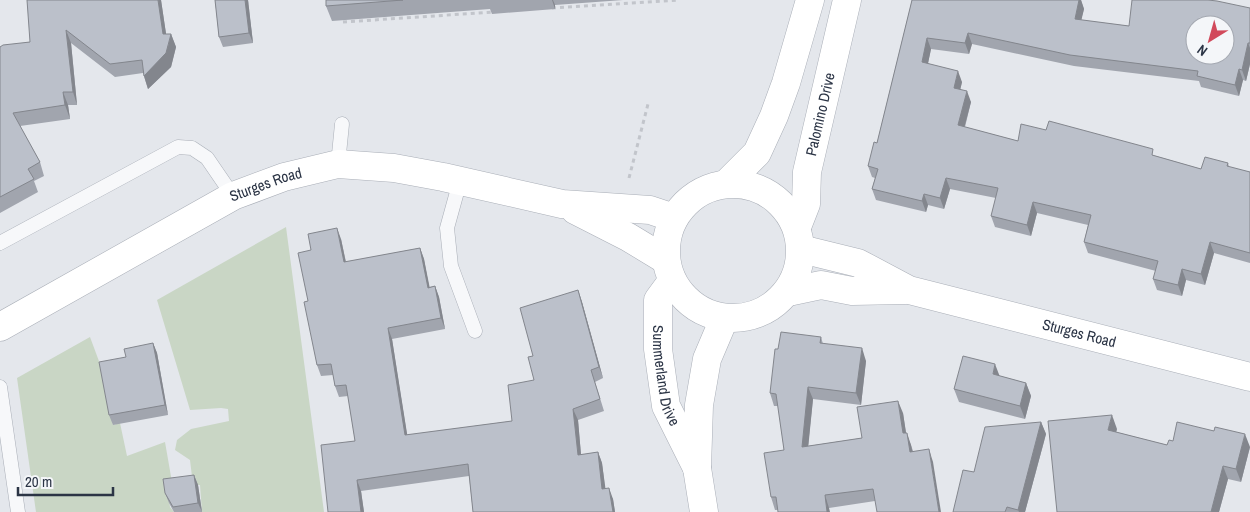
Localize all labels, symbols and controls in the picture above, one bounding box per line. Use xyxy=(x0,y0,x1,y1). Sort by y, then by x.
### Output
north arrow xyxy=(1185,15,1235,65)
text: N xyxy=(1193,41,1211,60)
street label: Palomino Drive xyxy=(800,70,840,158)
street label: Sturges Road xyxy=(226,162,304,206)
street label: Sturges Road xyxy=(1040,313,1118,352)
street label: Summerland Drive xyxy=(648,325,685,430)
scale bar xyxy=(18,464,112,496)
text: 20 m xyxy=(25,471,52,492)

